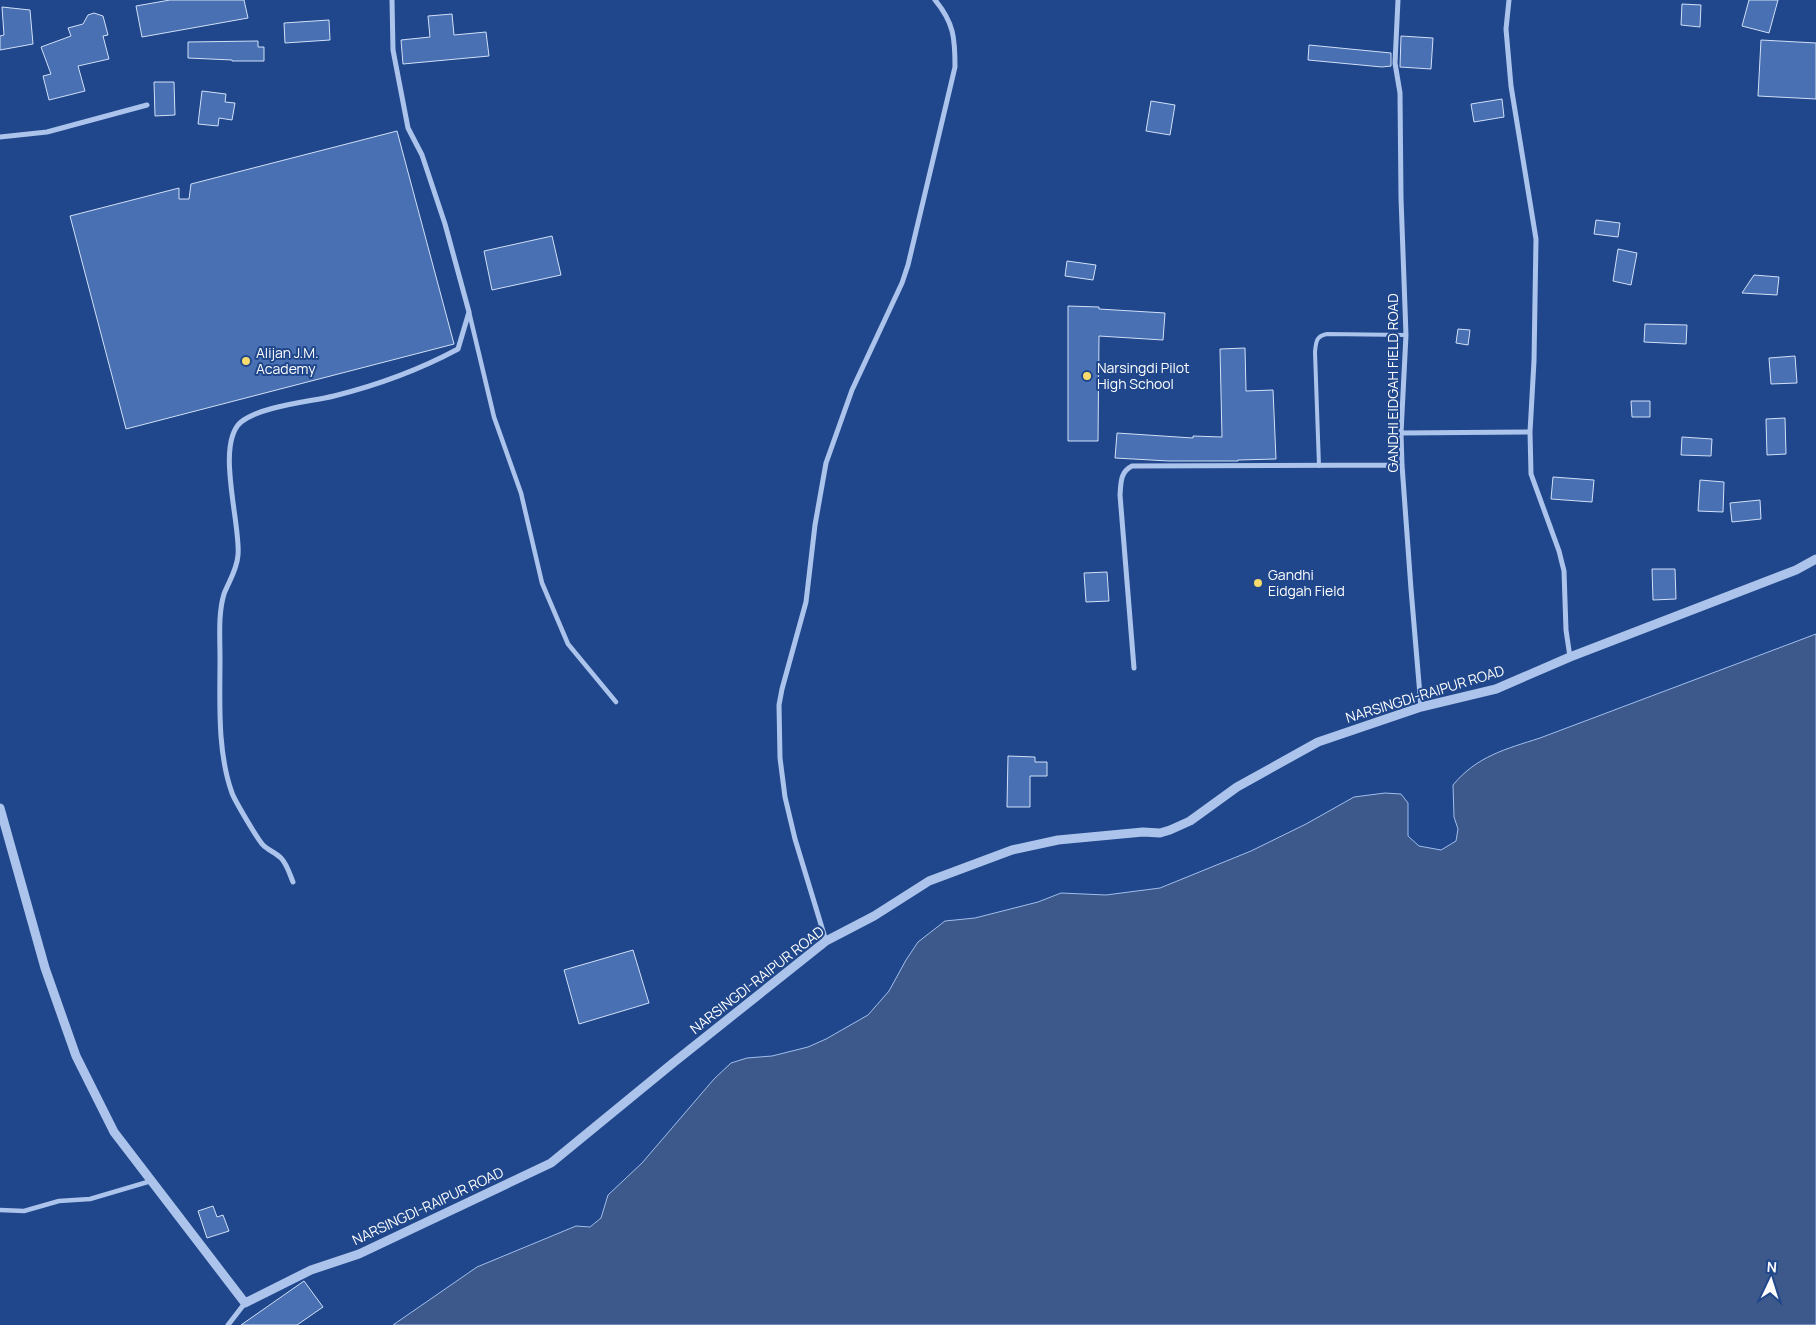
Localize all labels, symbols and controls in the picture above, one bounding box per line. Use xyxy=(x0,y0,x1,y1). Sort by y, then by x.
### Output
street label: GANDHI EIDGAH FIELD ROAD xyxy=(1383,293,1402,473)
place label: Alijan J.M. Academy xyxy=(256,343,318,378)
marker: Alijan J.M. Academy xyxy=(240,355,252,367)
place label: Narsingdi Pilot High School xyxy=(1097,358,1190,393)
marker: Narsingdi Pilot High School xyxy=(1081,370,1093,382)
place label: Gandhi Eidgah Field xyxy=(1268,565,1345,600)
marker: Gandhi Eidgah Field xyxy=(1252,577,1264,589)
street label: NARSINGDI-RAIPUR ROAD xyxy=(1343,660,1507,727)
street label: NARSINGDI-RAIPUR ROAD xyxy=(686,921,828,1038)
street label: NARSINGDI-RAIPUR ROAD xyxy=(349,1162,507,1249)
north arrow xyxy=(1746,1255,1796,1305)
text: N xyxy=(1766,1257,1778,1276)

